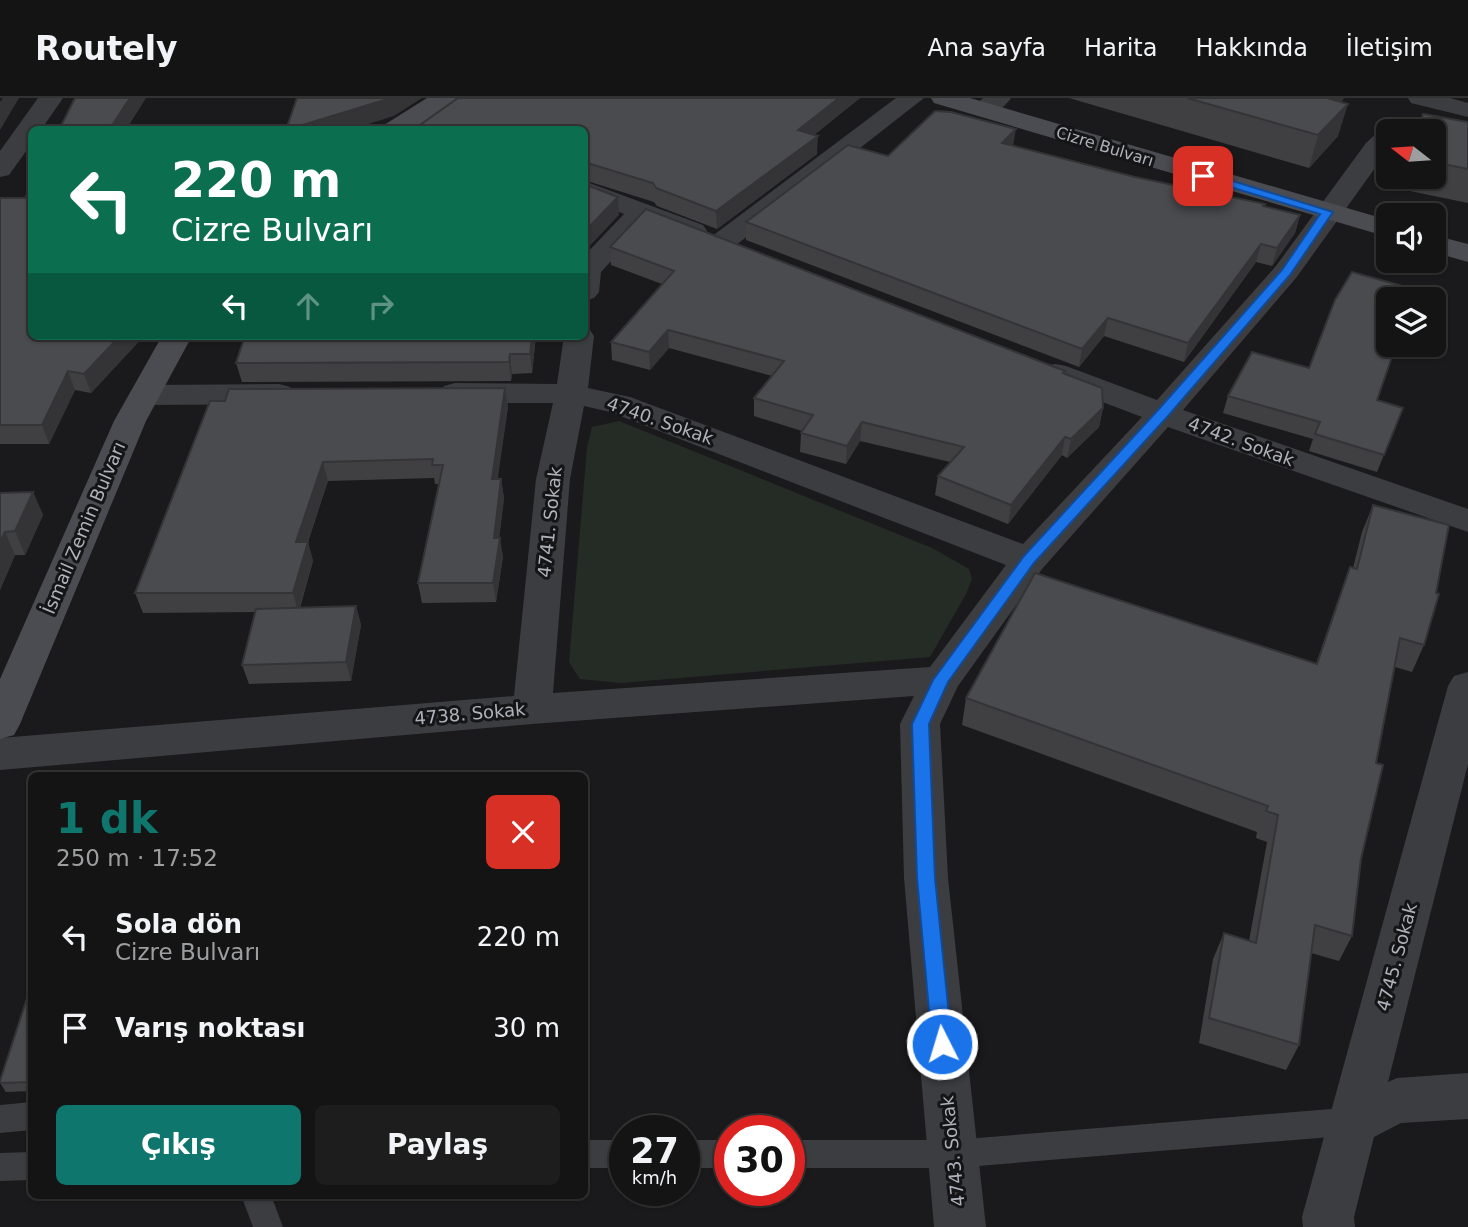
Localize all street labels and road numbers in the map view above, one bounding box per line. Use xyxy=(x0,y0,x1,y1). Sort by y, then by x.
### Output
street label: Cizre Bulvarı xyxy=(1054,123,1156,170)
street label: 4740. Sokak xyxy=(604,392,717,449)
street label: 4742. Sokak xyxy=(1185,413,1298,471)
street label: İsmail Zemin Bulvarı xyxy=(38,439,129,617)
street label: 4741. Sokak xyxy=(533,465,566,578)
street label: 4738. Sokak xyxy=(414,698,527,729)
street label: 4745. Sokak xyxy=(1372,900,1421,1013)
street label: 4743. Sokak xyxy=(936,1094,969,1207)

